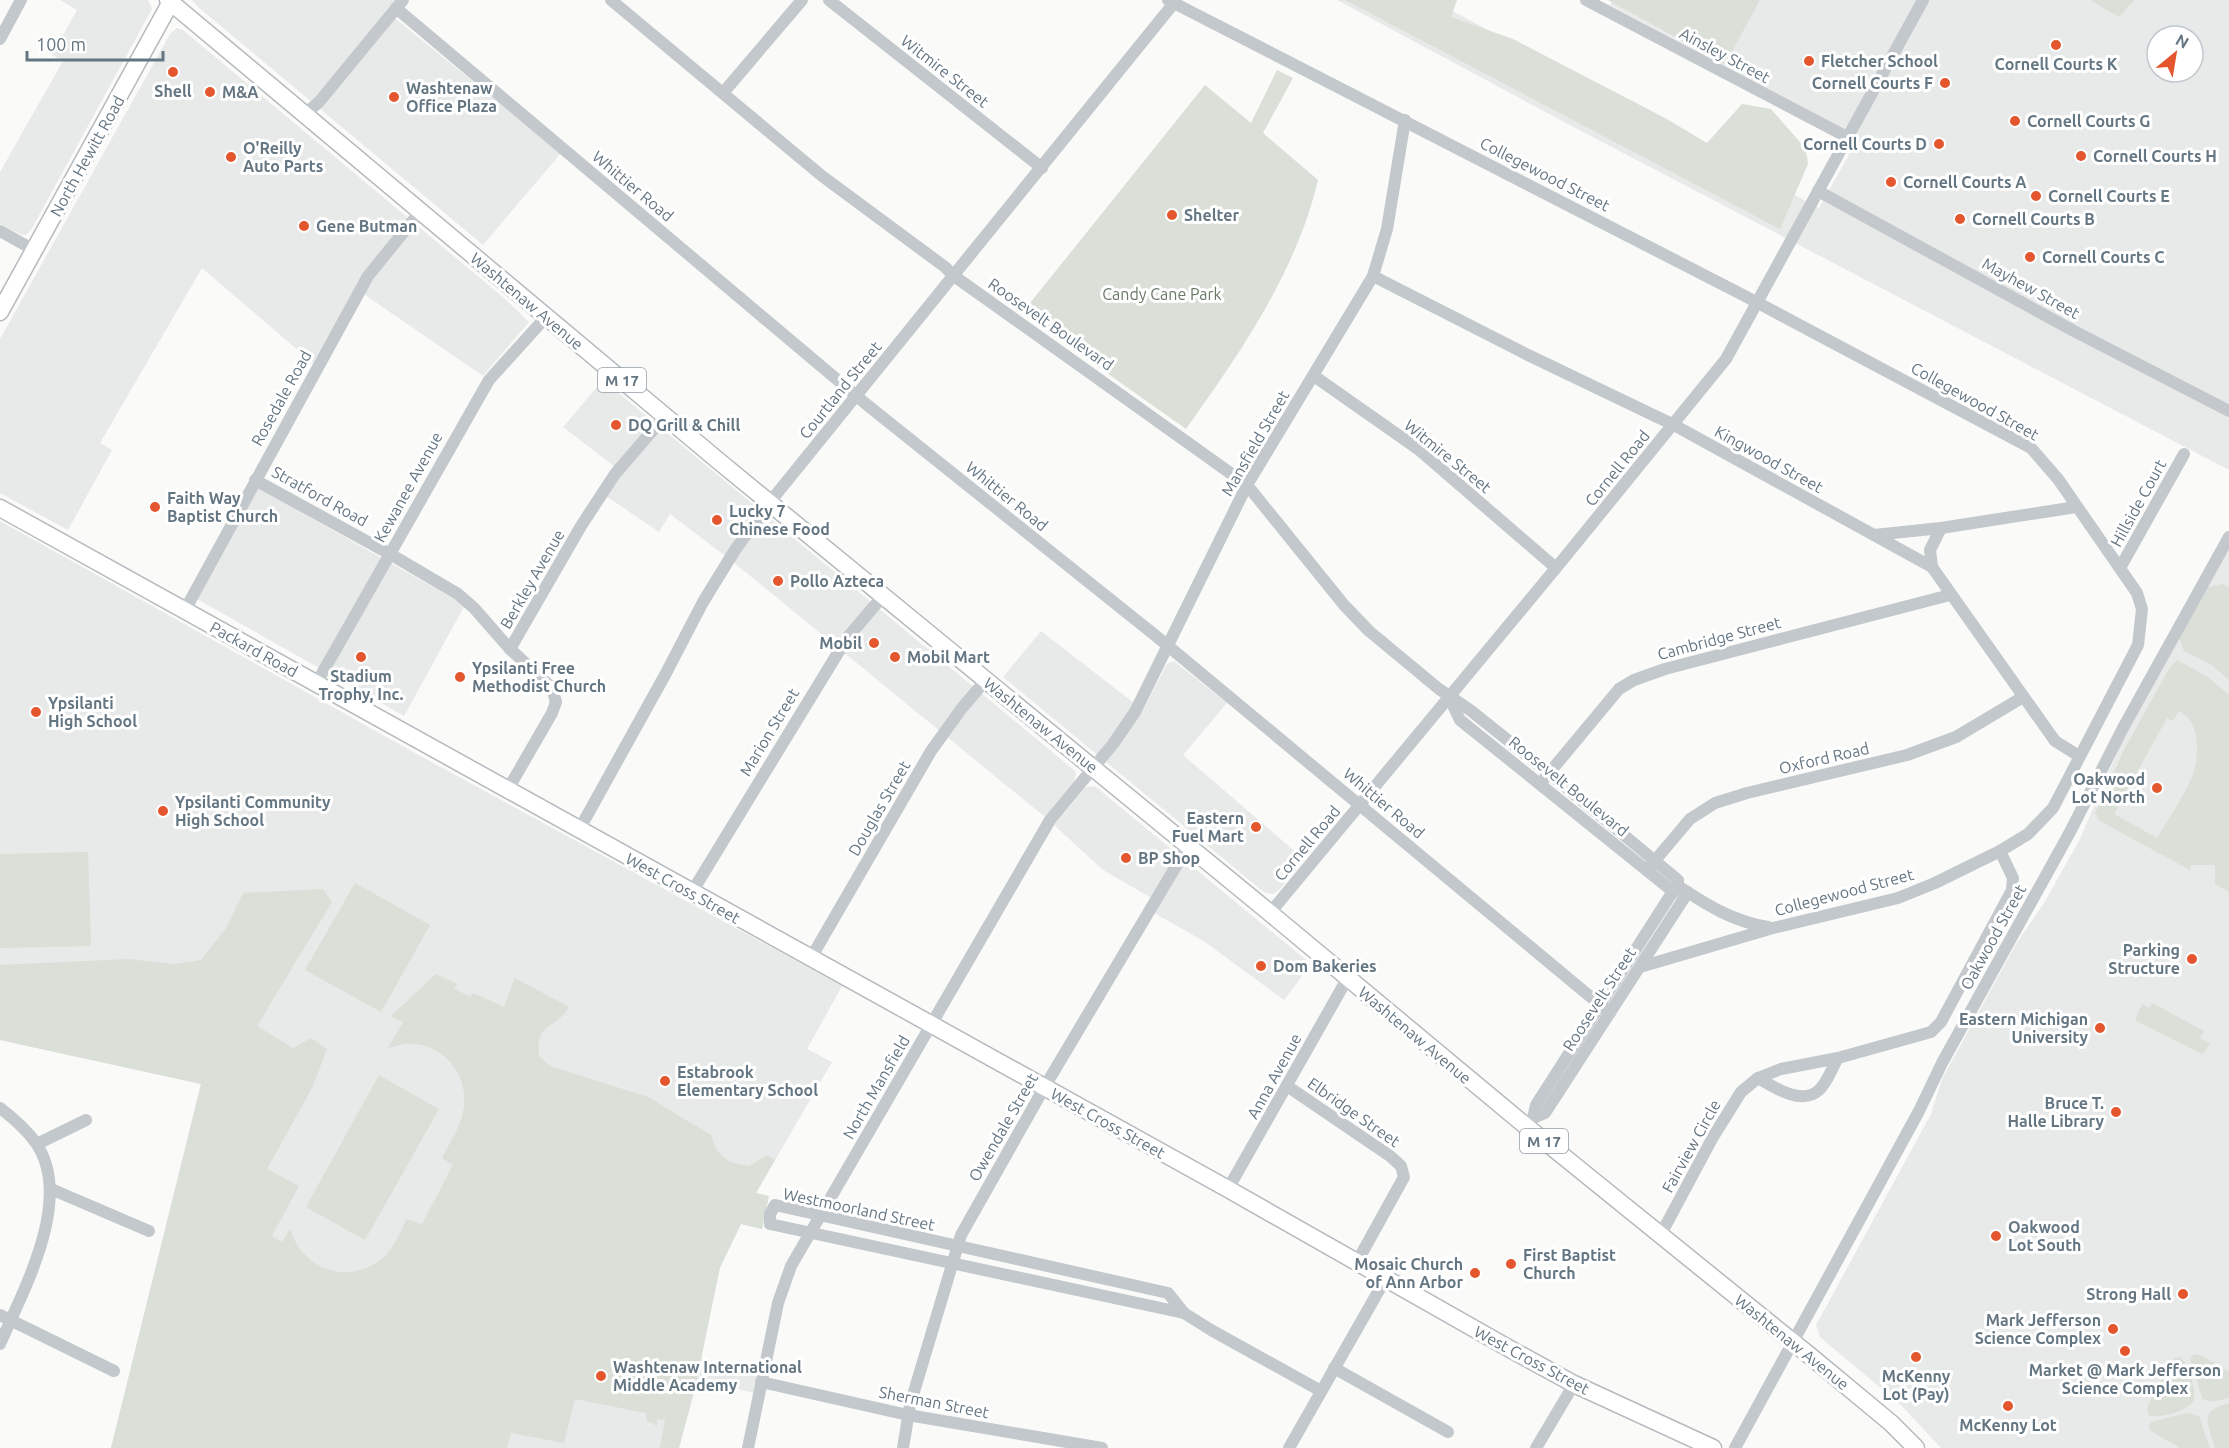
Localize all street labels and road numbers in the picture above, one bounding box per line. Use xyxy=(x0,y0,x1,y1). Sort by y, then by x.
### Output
street label: Ainsley Street xyxy=(1677,24,1774,87)
street label: Witmire Street xyxy=(898,31,993,111)
street label: North Hewitt Road xyxy=(46,92,128,220)
street label: Collegewood Street xyxy=(1477,133,1614,215)
street label: Whittier Road xyxy=(589,147,677,225)
street label: Washtenaw Avenue xyxy=(467,249,587,353)
street label: Mayhew Street xyxy=(1979,254,2083,323)
street label: Roosevelt Boulevard xyxy=(985,274,1117,374)
street label: Courtland Street xyxy=(795,337,885,442)
street label: Rosedale Road xyxy=(247,347,315,449)
street label: Collegewood Street xyxy=(1908,358,2043,444)
road number: M 17 xyxy=(598,368,646,392)
street label: Mansfield Street xyxy=(1217,386,1293,499)
street label: Witmire Street xyxy=(1401,416,1495,497)
street label: Kingwood Street xyxy=(1712,422,1827,497)
street label: Cornell Road xyxy=(1581,427,1653,509)
street label: Kewanee Avenue xyxy=(370,429,446,545)
street label: Hillside Court xyxy=(2107,456,2170,550)
street label: Whittier Road xyxy=(963,458,1051,534)
street label: Stratford Road xyxy=(269,462,371,530)
street label: Berkley Avenue xyxy=(496,526,568,632)
street label: Cambridge Street xyxy=(1655,613,1783,663)
street label: Packard Road xyxy=(207,618,301,680)
street label: Washtenaw Avenue xyxy=(980,674,1102,776)
street label: Marion Street xyxy=(736,684,803,779)
street label: Roosevelt Boulevard xyxy=(1506,732,1632,840)
street label: Oxford Road xyxy=(1777,739,1871,777)
street label: Douglas Street xyxy=(845,757,914,859)
street label: Whittier Road xyxy=(1340,764,1428,842)
street label: Cornell Road xyxy=(1270,802,1344,884)
street label: West Cross Street xyxy=(623,849,744,927)
street label: Collegewood Street xyxy=(1773,865,1916,919)
street label: Oakwood Street xyxy=(1957,881,2030,993)
street label: Roosevelt Street xyxy=(1559,943,1640,1054)
street label: Washtenaw Avenue xyxy=(1355,983,1475,1087)
street label: Anna Avenue xyxy=(1243,1030,1305,1122)
street label: North Mansfield xyxy=(839,1032,913,1142)
street label: Owendale Street xyxy=(965,1069,1042,1184)
street label: Elbridge Street xyxy=(1305,1074,1404,1151)
street label: West Cross Street xyxy=(1048,1084,1169,1162)
street label: Fairview Circle xyxy=(1658,1097,1724,1195)
road number: M 17 xyxy=(1520,1129,1568,1153)
street label: Westmoorland Street xyxy=(782,1184,937,1234)
street label: Washtenaw Avenue xyxy=(1731,1291,1853,1393)
street label: West Cross Street xyxy=(1471,1322,1593,1398)
street label: Sherman Street xyxy=(877,1382,991,1422)

